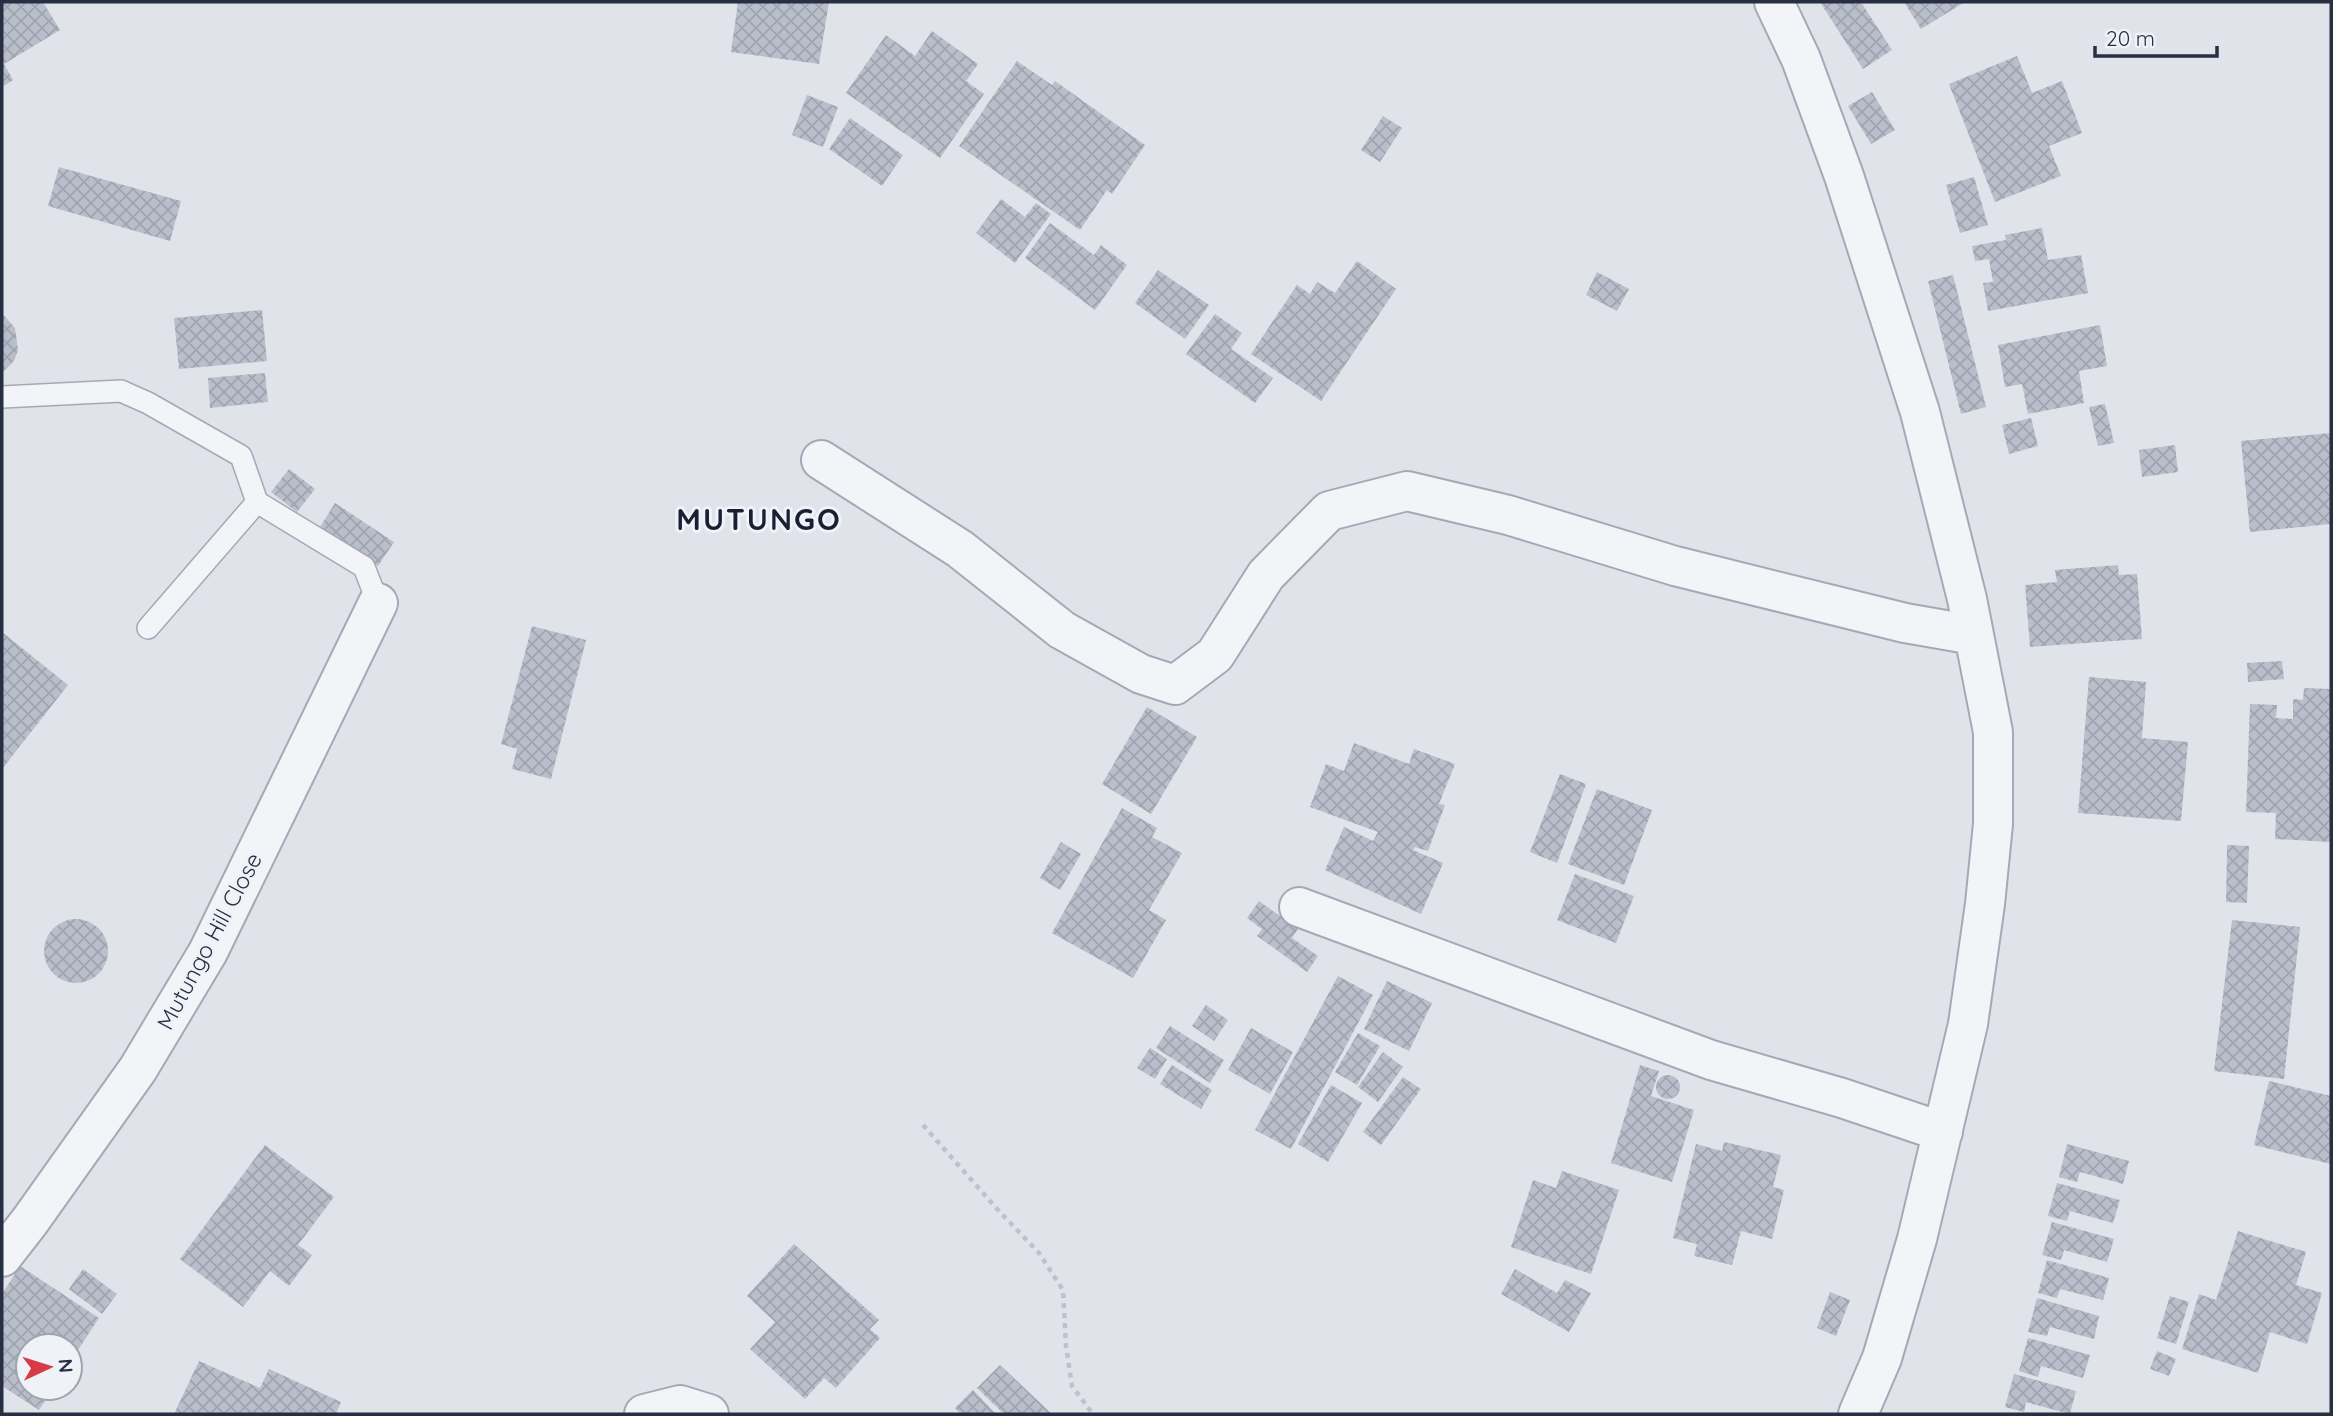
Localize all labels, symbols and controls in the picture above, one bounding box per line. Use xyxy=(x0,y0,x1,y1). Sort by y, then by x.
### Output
scale bar xyxy=(2095,14,2218,58)
text: 20 m xyxy=(2106,25,2155,51)
district label: MUTUNGO xyxy=(676,500,842,538)
street label: Mutungo Hill Close xyxy=(150,847,268,1035)
north arrow xyxy=(14,1332,84,1402)
text: N xyxy=(54,1358,78,1374)

